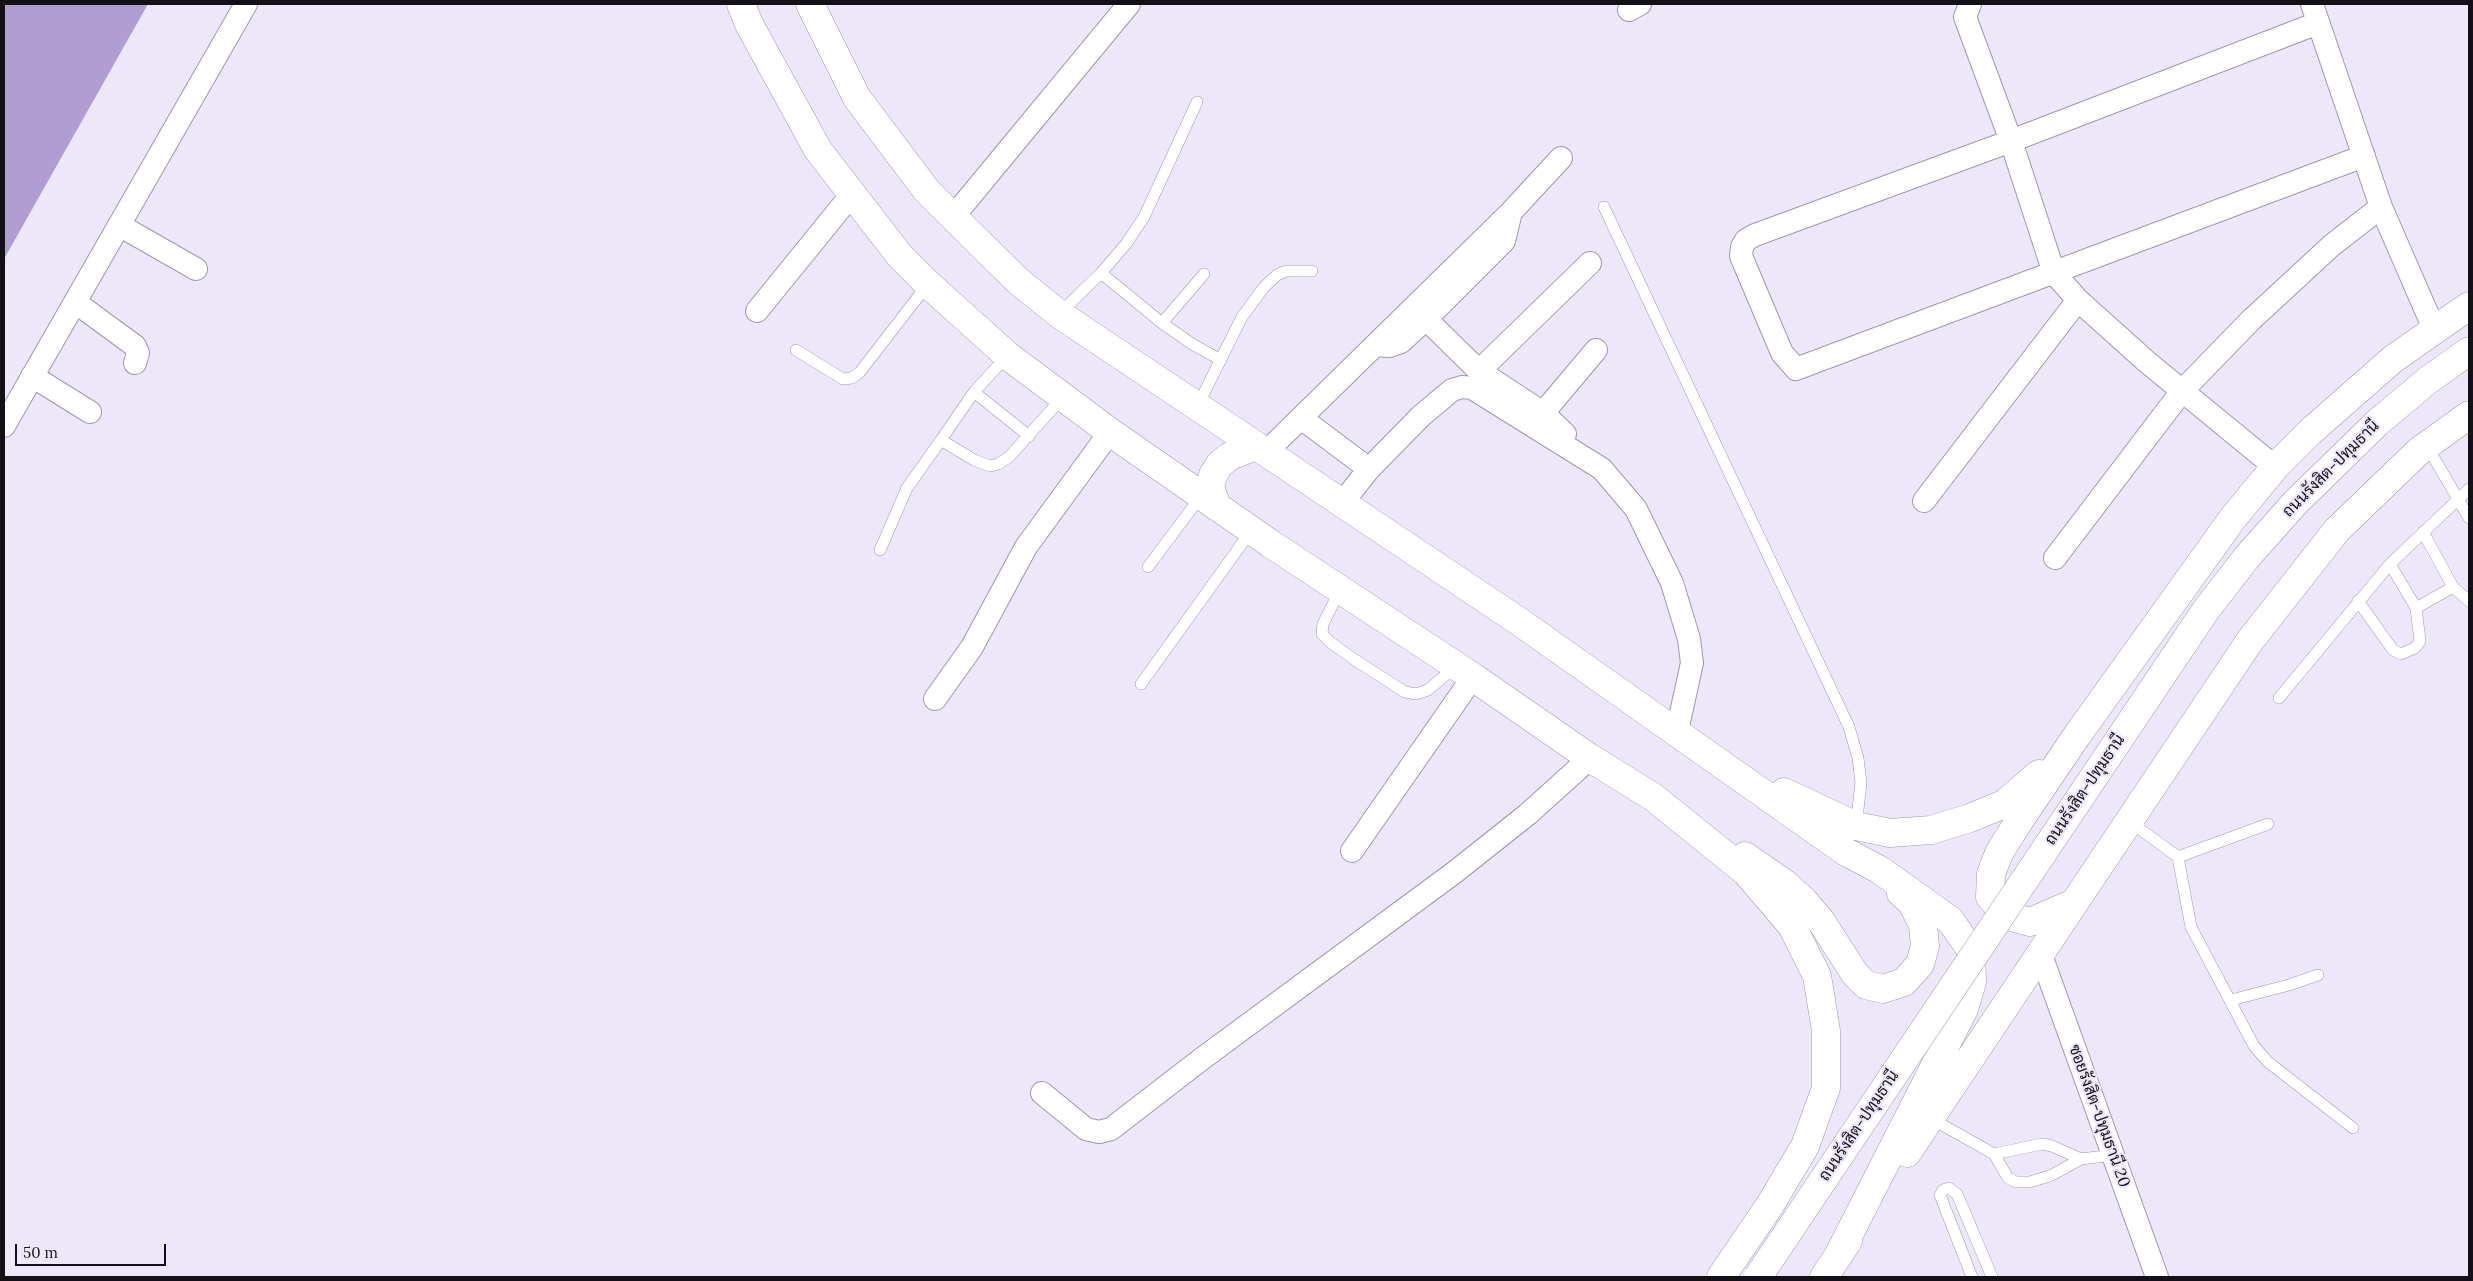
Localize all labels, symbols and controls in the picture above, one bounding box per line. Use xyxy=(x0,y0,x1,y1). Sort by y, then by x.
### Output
street label: ถนนรังสิต-ปทุมธานี xyxy=(2279,417,2383,521)
street label: ถนนรังสิต-ปทุมธานี xyxy=(2041,731,2129,849)
street label: ซอยรังสิต-ปทุมธานี 20 xyxy=(2064,1042,2134,1190)
street label: ถนนรังสิต-ปทุมธานี xyxy=(1815,1067,1903,1185)
scale bar xyxy=(18,1234,169,1266)
text: 50 m xyxy=(23,1243,58,1262)

